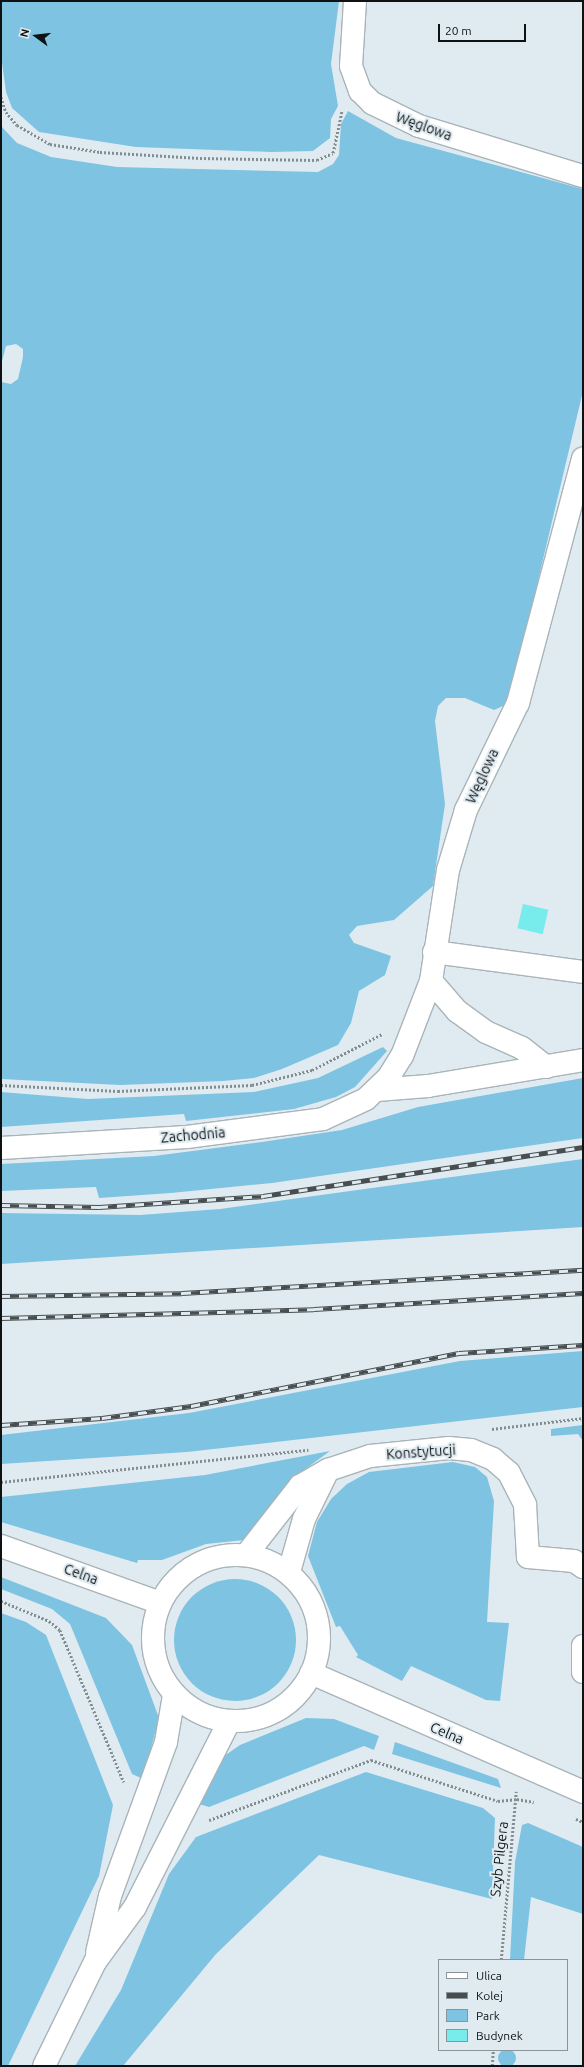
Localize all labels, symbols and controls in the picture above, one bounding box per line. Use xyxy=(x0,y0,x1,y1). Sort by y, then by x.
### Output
north arrow xyxy=(16,16,56,56)
scale bar xyxy=(440,16,528,42)
text: 20 m xyxy=(445,24,472,37)
text: N xyxy=(18,27,31,38)
street label: Węglowa xyxy=(394,108,454,144)
street label: Węglowa xyxy=(462,746,502,806)
street label: Zachodnia xyxy=(160,1124,226,1146)
street label: Konstytucji xyxy=(386,1441,456,1463)
street label: Celna xyxy=(62,1560,100,1588)
street label: Celna xyxy=(428,1718,466,1748)
street label: Szyb Pilgera xyxy=(487,1821,511,1897)
legend xyxy=(438,1959,568,2051)
text: Ulica xyxy=(476,1969,502,1982)
text: Kolej xyxy=(476,1989,503,2002)
text: Park xyxy=(476,2009,500,2022)
text: Budynek xyxy=(476,2029,523,2042)

